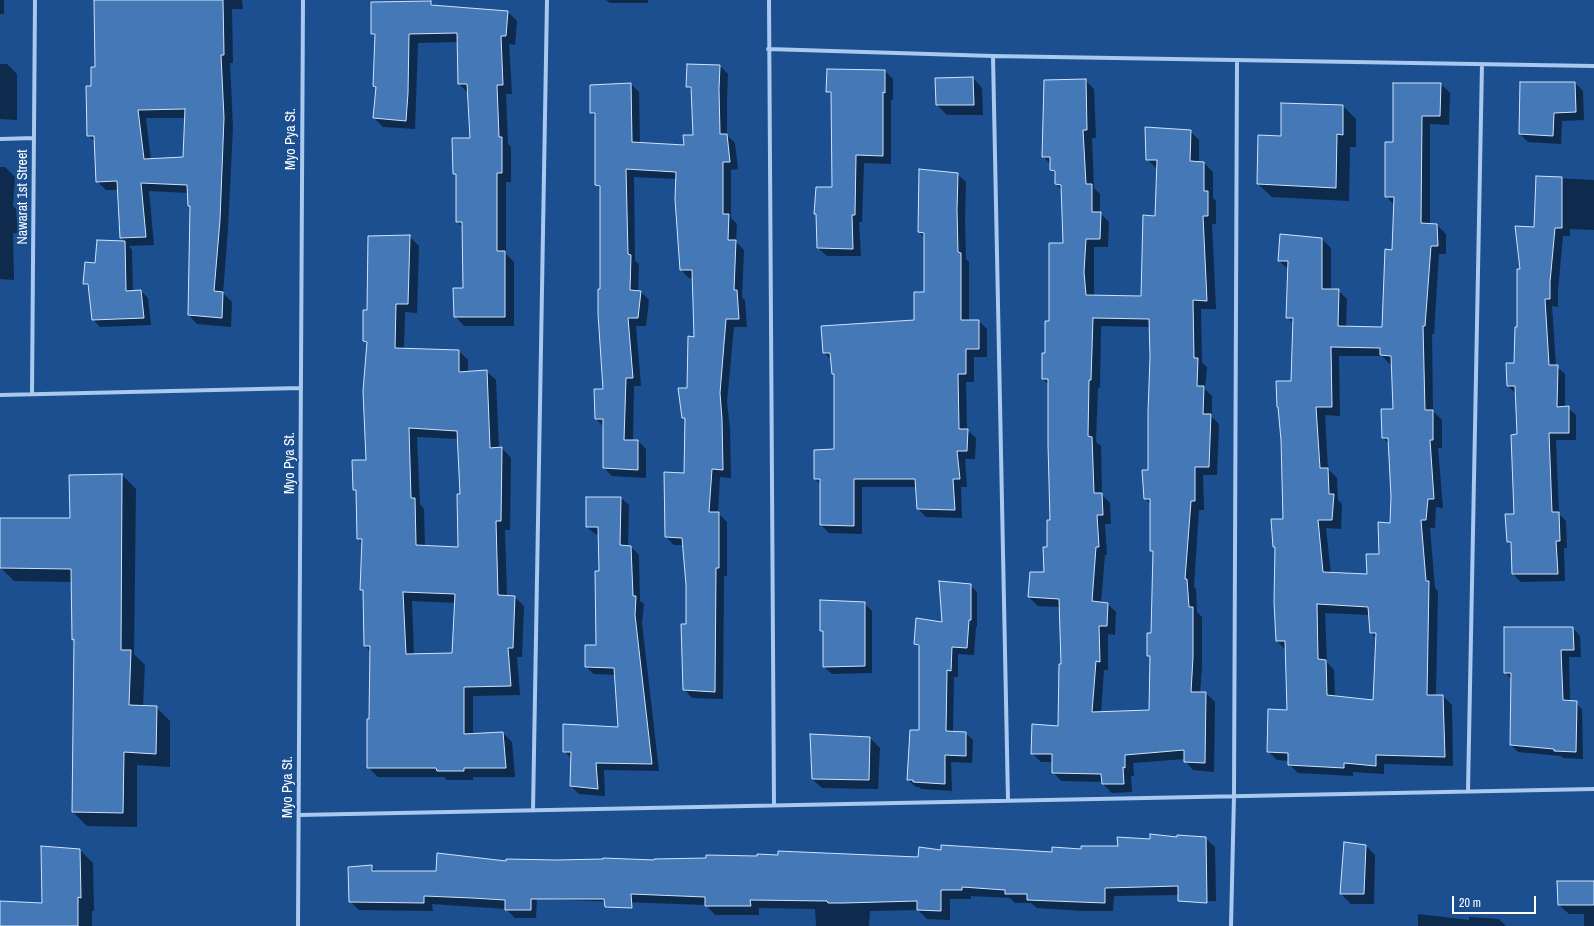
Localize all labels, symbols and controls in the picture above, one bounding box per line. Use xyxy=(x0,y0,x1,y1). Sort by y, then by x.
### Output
street label: Myo Pya St. xyxy=(283,108,299,170)
street label: Nawarat 1st Street xyxy=(15,149,31,245)
street label: Myo Pya St. xyxy=(282,432,298,494)
street label: Myo Pya St. xyxy=(280,756,296,818)
scale bar xyxy=(1454,888,1538,914)
text: 20 m xyxy=(1459,895,1481,911)

